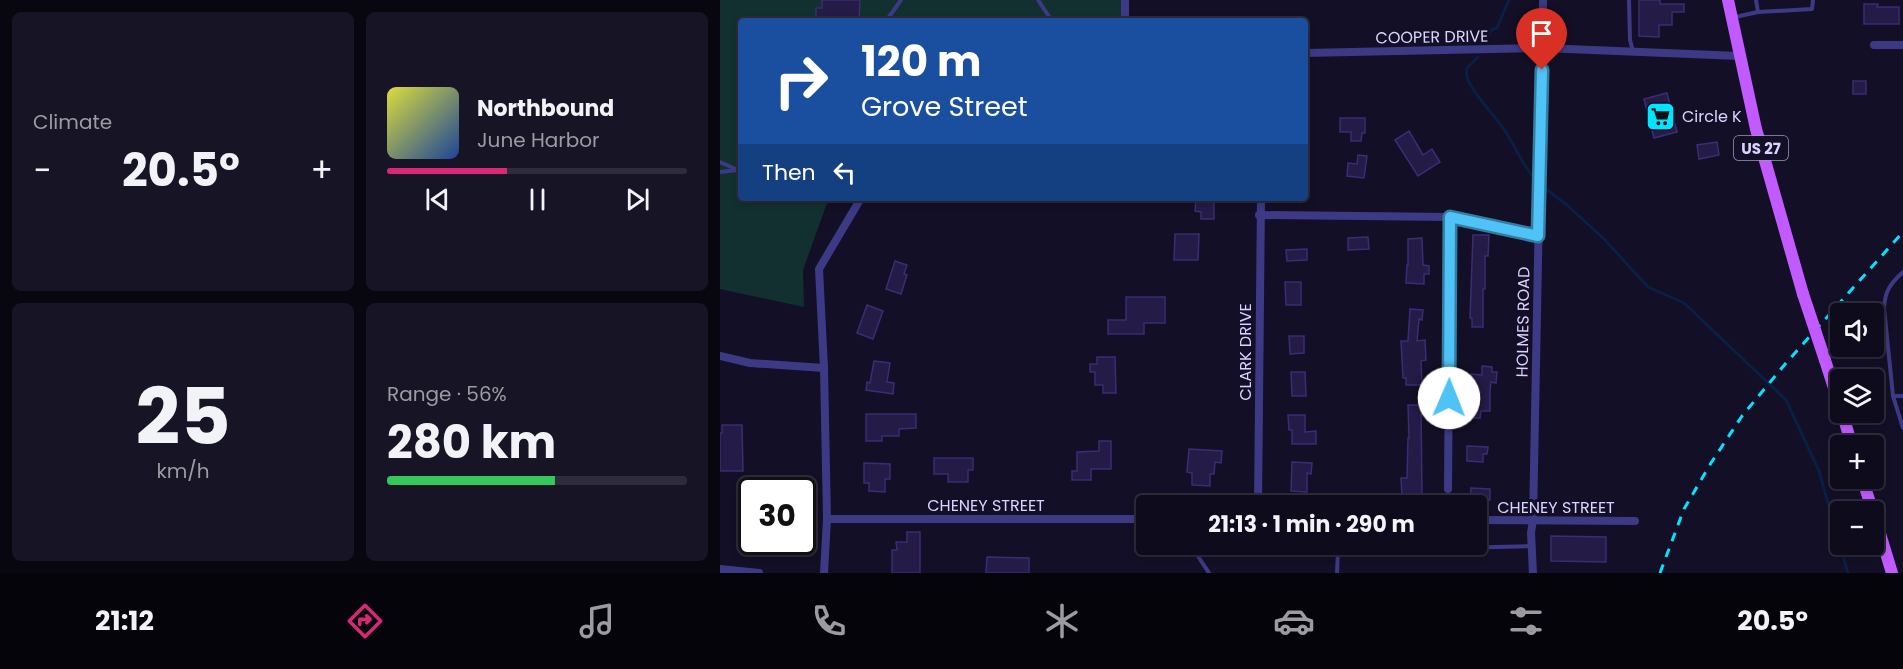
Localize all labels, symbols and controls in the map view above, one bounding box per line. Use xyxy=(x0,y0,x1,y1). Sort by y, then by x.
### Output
pin xyxy=(1516,8,1567,70)
icon: arrive xyxy=(1525,17,1558,50)
street label: COOPER DRIVE xyxy=(1375,25,1489,49)
text: 120 m xyxy=(861,32,982,91)
icon: right xyxy=(762,42,840,120)
text: Grove Street xyxy=(861,88,1028,125)
text: Northbound xyxy=(477,93,614,124)
supermarket icon: Circle K xyxy=(1645,100,1677,132)
place label: Circle K xyxy=(1682,105,1742,128)
text: Climate xyxy=(33,108,112,136)
text: June Harbor xyxy=(477,126,600,154)
road number: US 27 xyxy=(1734,136,1788,160)
text: 20.5° xyxy=(122,139,240,202)
text: − xyxy=(33,147,51,194)
text: + xyxy=(310,147,333,194)
icon: left xyxy=(828,156,861,189)
text: Then xyxy=(762,157,816,188)
icon: previous xyxy=(421,183,454,216)
icon: pause xyxy=(521,183,554,216)
icon: next xyxy=(621,183,654,216)
street label: HOLMES ROAD xyxy=(1511,267,1535,377)
street label: CLARK DRIVE xyxy=(1234,303,1257,401)
map controls xyxy=(1830,303,1884,555)
button: sound xyxy=(1830,303,1884,357)
text: 25 xyxy=(135,362,231,471)
position arrow xyxy=(1417,366,1481,430)
button: layers xyxy=(1830,369,1884,423)
text: Range · 56% xyxy=(387,380,507,408)
text: 280 km xyxy=(387,411,556,474)
button: + xyxy=(1830,435,1884,489)
text: km/h xyxy=(156,457,210,485)
speed limit sign: 30 xyxy=(738,477,816,555)
street label: CHENEY STREET xyxy=(927,494,1045,517)
street label: CHENEY STREET xyxy=(1497,496,1615,519)
button: − xyxy=(1830,501,1884,555)
text: 21:13 · 1 min · 290 m xyxy=(1208,509,1415,540)
icon: directions xyxy=(344,600,386,642)
icon: music xyxy=(576,600,618,642)
icon: phone xyxy=(808,600,850,642)
icon: climate xyxy=(1041,600,1083,642)
icon: car xyxy=(1273,600,1315,642)
icon: filters xyxy=(1505,600,1547,642)
text: 21:12 xyxy=(95,602,154,639)
text: 20.5° xyxy=(1737,602,1808,639)

